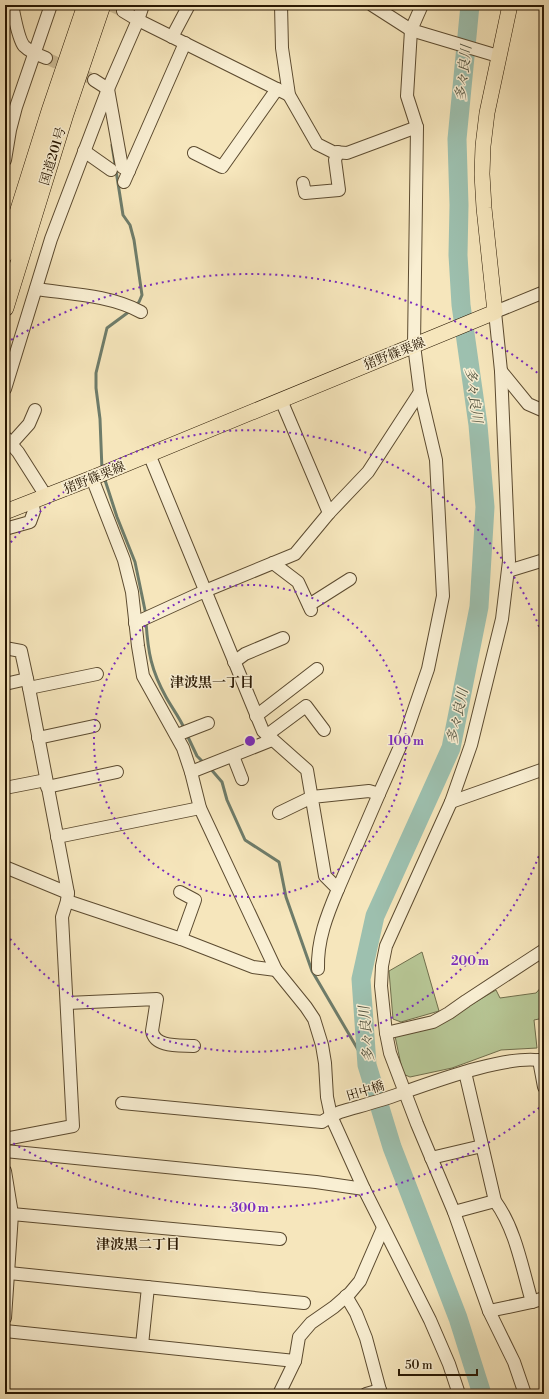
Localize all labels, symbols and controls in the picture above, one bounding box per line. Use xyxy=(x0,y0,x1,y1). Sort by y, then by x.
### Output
water label: 多々良川 xyxy=(452,42,476,102)
street label: 国道201号 xyxy=(37,125,69,187)
street label: 猪野篠栗線 xyxy=(361,334,428,374)
water label: 多々良川 xyxy=(460,366,486,426)
street label: 猪野篠栗線 xyxy=(61,458,128,498)
district label: 津波黒一丁目 xyxy=(170,674,254,692)
water label: 多々良川 xyxy=(443,685,473,745)
centre of rings xyxy=(243,734,257,748)
text: 100 m xyxy=(388,734,424,749)
text: 200 m xyxy=(451,954,489,969)
water label: 多々良川 xyxy=(355,1003,378,1063)
street label: 田中橋 xyxy=(344,1078,386,1104)
text: 300 m xyxy=(231,1201,269,1216)
district label: 津波黒二丁目 xyxy=(96,1236,180,1254)
scale bar xyxy=(399,1351,477,1377)
text: 50 m xyxy=(405,1358,433,1373)

